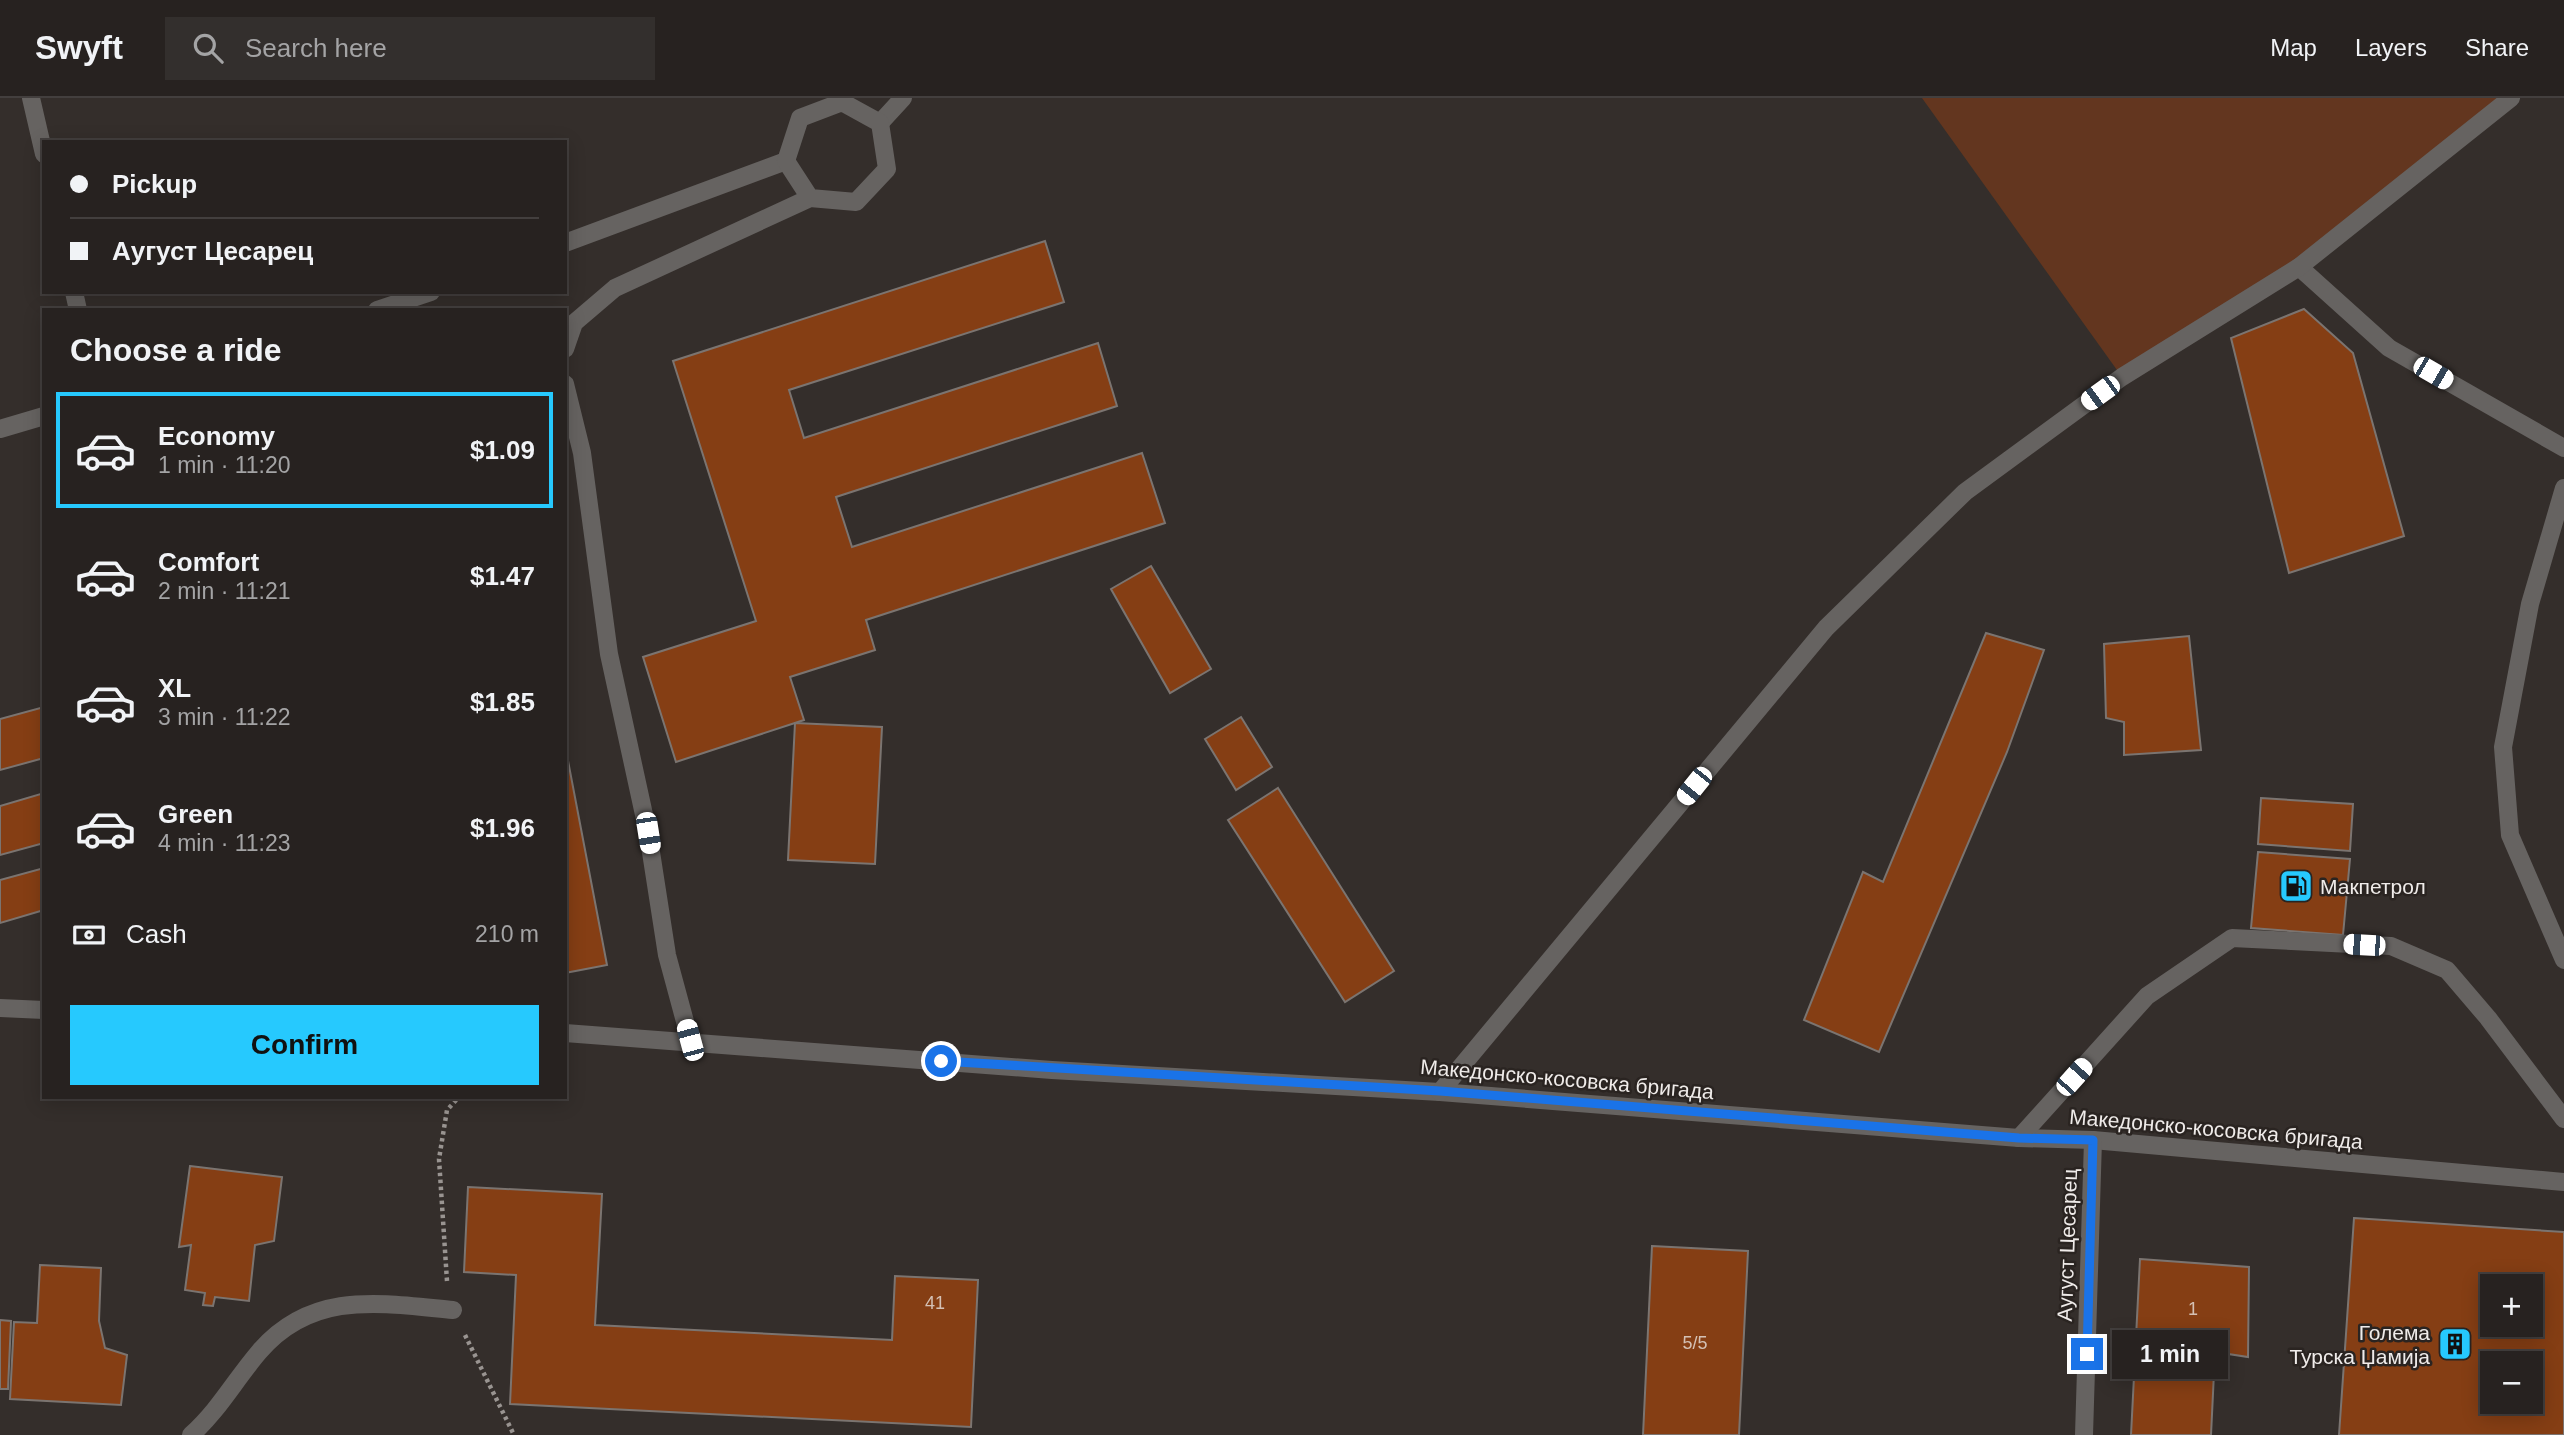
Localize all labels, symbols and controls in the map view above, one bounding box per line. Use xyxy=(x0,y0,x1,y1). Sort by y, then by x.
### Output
search box xyxy=(165,17,655,80)
text: Swyft xyxy=(35,29,123,66)
icon: search xyxy=(189,29,227,67)
text: Search here xyxy=(245,33,387,63)
text: Map xyxy=(2270,34,2317,61)
text: Layers xyxy=(2355,34,2427,61)
text: Share xyxy=(2465,34,2529,61)
text: Pickup xyxy=(112,169,197,199)
text: Аугуст Цесарец xyxy=(112,236,313,266)
text: Choose a ride xyxy=(70,332,282,368)
car xyxy=(2410,353,2457,393)
car xyxy=(2077,372,2124,414)
icon: car xyxy=(74,419,137,482)
text: Economy xyxy=(158,421,275,451)
text: $1.09 xyxy=(470,435,535,465)
text: 1 min · 11:20 xyxy=(158,452,291,478)
icon: car xyxy=(74,545,137,608)
text: Comfort xyxy=(158,547,259,577)
text: $1.47 xyxy=(470,561,535,591)
text: 2 min · 11:21 xyxy=(158,578,291,604)
icon: car xyxy=(74,671,137,734)
text: XL xyxy=(158,673,191,703)
text: $1.85 xyxy=(470,687,535,717)
text: 3 min · 11:22 xyxy=(158,704,291,730)
car xyxy=(1673,763,1716,809)
icon: car xyxy=(74,797,137,860)
text: Green xyxy=(158,799,233,829)
car xyxy=(635,811,662,855)
text: $1.96 xyxy=(470,813,535,843)
text: 4 min · 11:23 xyxy=(158,830,291,856)
fuel station icon: Макпетрол xyxy=(2277,867,2315,905)
place label: Макпетрол xyxy=(2320,875,2426,898)
icon: cash xyxy=(70,916,108,954)
text: Cash xyxy=(126,919,187,949)
text: 210 m xyxy=(475,921,539,947)
car xyxy=(2343,933,2386,957)
button: Confirm xyxy=(70,1005,539,1085)
car xyxy=(675,1017,706,1063)
route start xyxy=(925,1045,957,1077)
car xyxy=(2053,1054,2096,1100)
street label: Македонско-косовска бригада xyxy=(1419,1055,1715,1103)
street label: Македонско-косовска бригада xyxy=(2068,1105,2364,1153)
street label: Аугуст Цесарец xyxy=(2053,1168,2081,1322)
map controls xyxy=(2480,1274,2543,1414)
button: + xyxy=(2480,1274,2543,1337)
house number: 41 xyxy=(925,1293,945,1313)
house number: 1 xyxy=(2188,1299,2198,1319)
place label: Голема Турска Џамија xyxy=(2289,1321,2430,1368)
building icon: Голема Турска Џамија xyxy=(2436,1325,2474,1363)
callout: 1 min xyxy=(2112,1330,2227,1378)
house number: 5/5 xyxy=(1682,1333,1708,1353)
route end xyxy=(2071,1338,2103,1370)
text: 1 min xyxy=(2140,1341,2200,1367)
button: − xyxy=(2480,1351,2543,1414)

